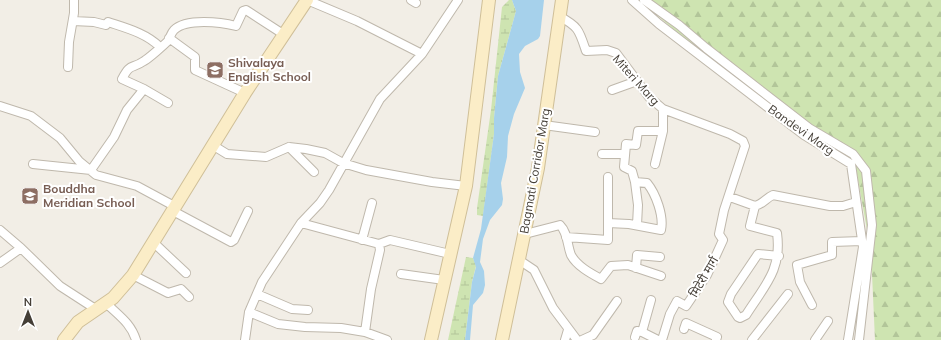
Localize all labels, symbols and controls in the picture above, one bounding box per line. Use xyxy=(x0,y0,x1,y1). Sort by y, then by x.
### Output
street label: Miteri Marg xyxy=(610,51,663,108)
place label: Shivalaya English School xyxy=(228,55,311,84)
school or university icon: Shivalaya English School xyxy=(205,60,225,80)
street label: Bandevi Marg xyxy=(765,101,837,158)
street label: Bagmati Corridor Marg xyxy=(516,107,553,235)
place label: Bouddha Meridian School xyxy=(43,181,135,210)
school or university icon: Bouddha Meridian School xyxy=(20,186,40,206)
street label: मिटेरी मार्ग xyxy=(686,253,722,300)
north arrow xyxy=(8,292,48,332)
text: N xyxy=(24,295,32,309)

